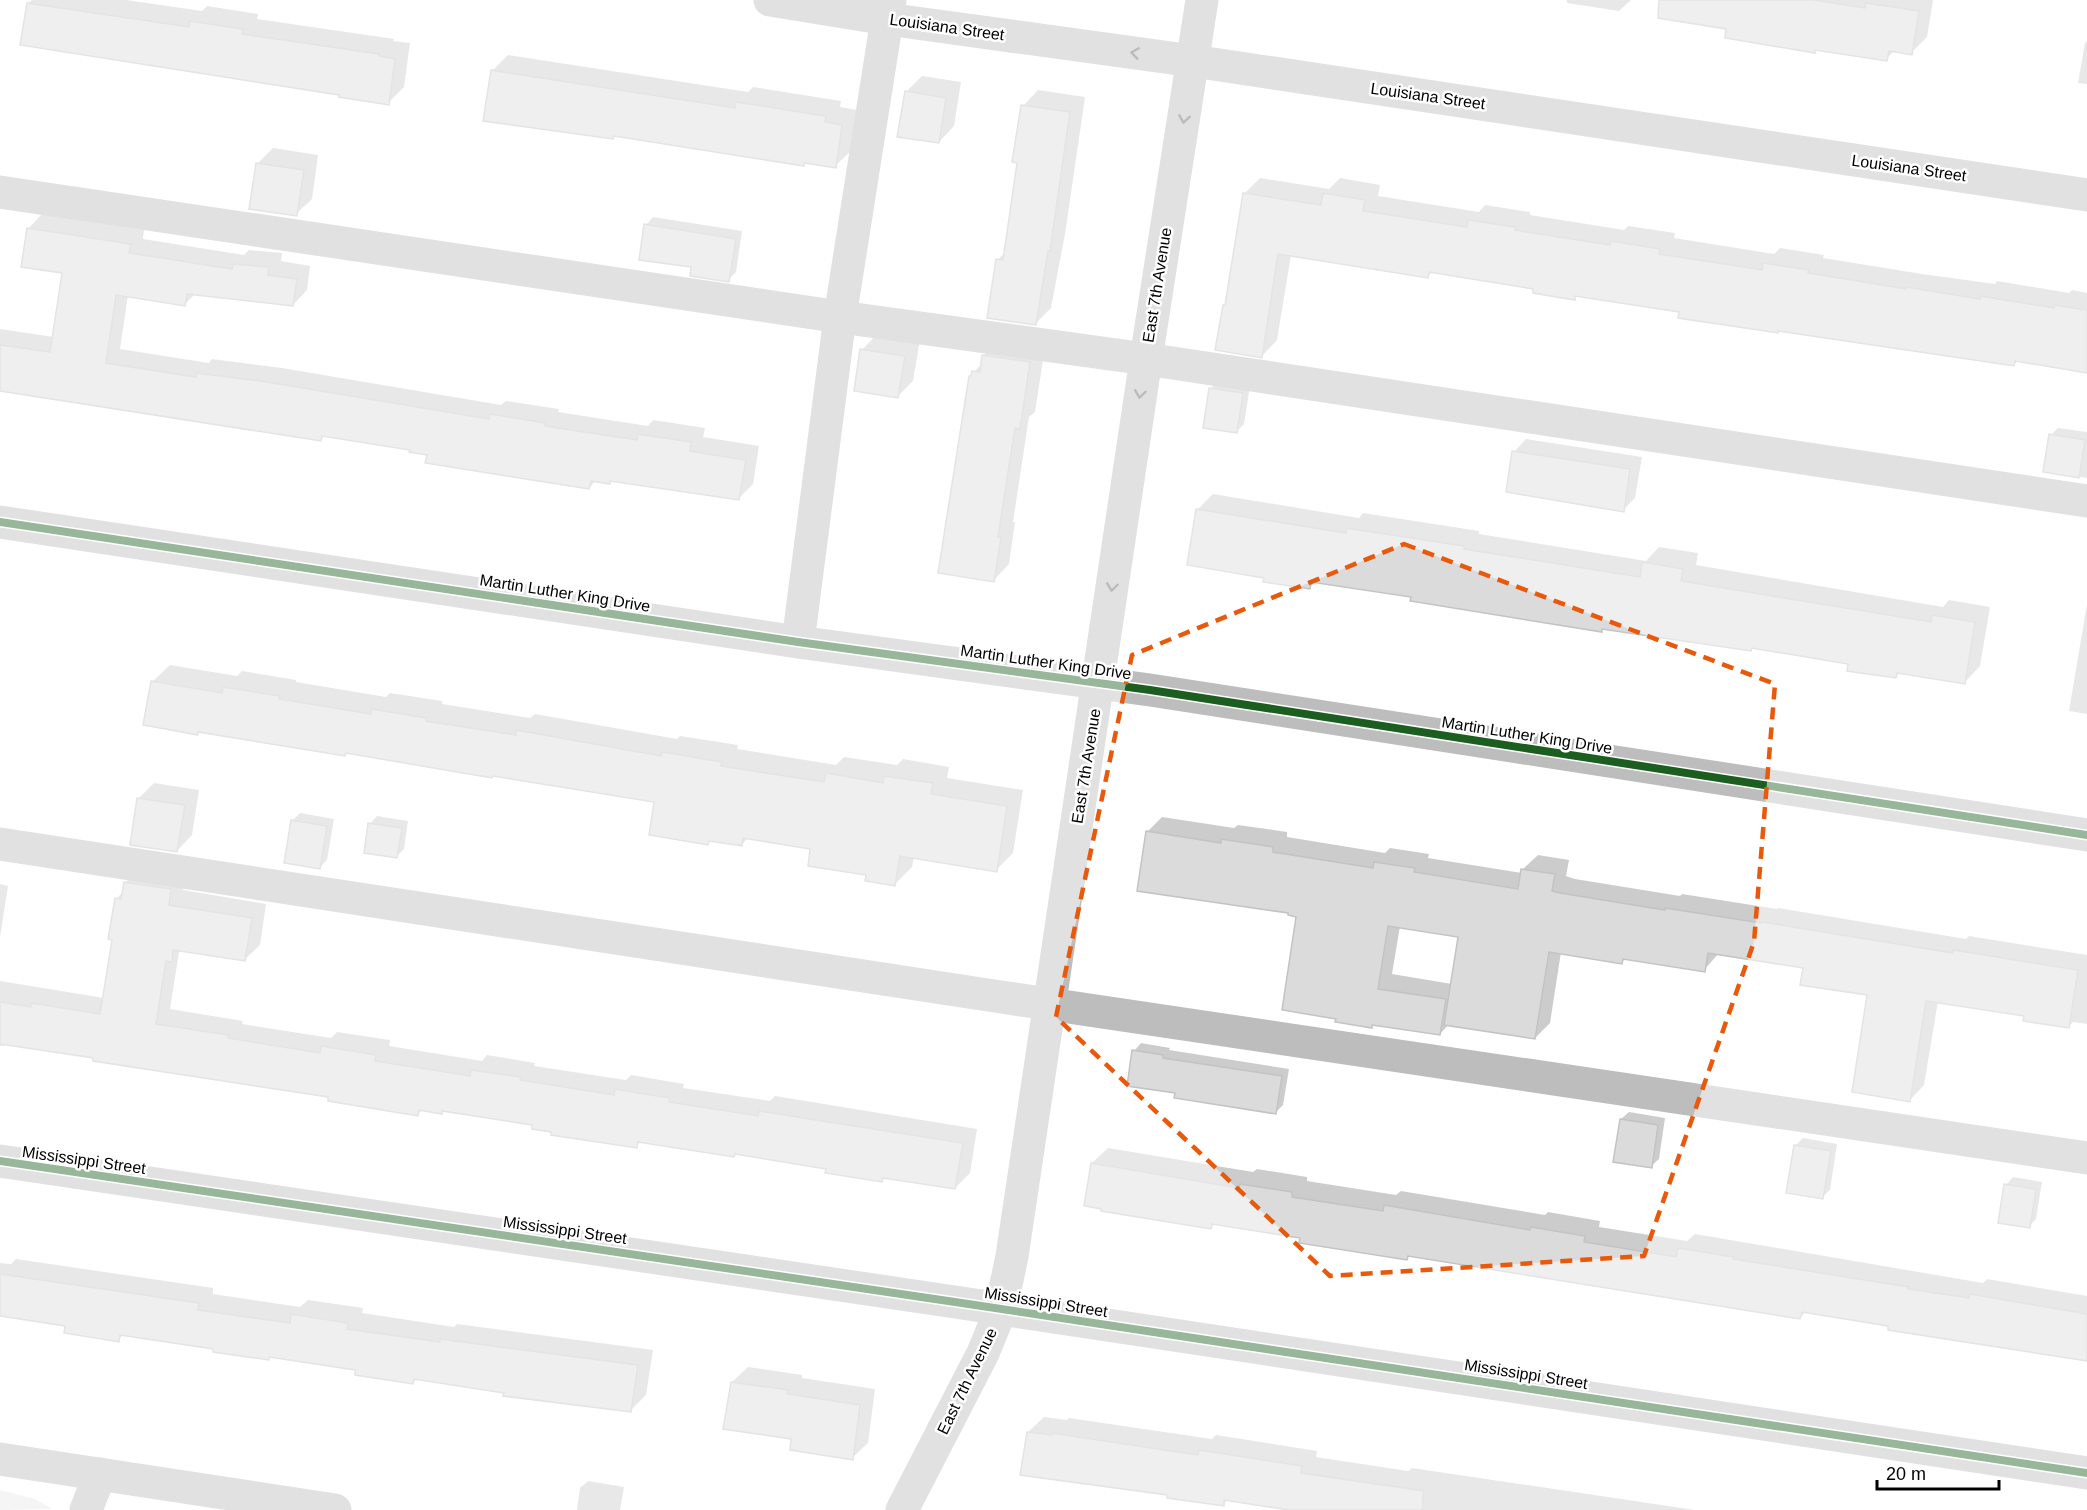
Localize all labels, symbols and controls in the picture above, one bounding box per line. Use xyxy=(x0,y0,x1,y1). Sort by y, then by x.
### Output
street label: Louisiana Street xyxy=(889,11,1006,44)
one-way arrow xyxy=(1130,47,1140,59)
street label: Louisiana Street xyxy=(1370,80,1487,113)
one-way arrow xyxy=(1178,114,1190,123)
street label: Louisiana Street xyxy=(1851,152,1968,185)
street label: East 7th Avenue xyxy=(1140,226,1175,344)
one-way arrow xyxy=(1135,390,1147,399)
street label: Martin Luther King Drive xyxy=(478,571,652,615)
one-way arrow xyxy=(1107,582,1119,592)
street label: Martin Luther King Drive xyxy=(959,642,1133,682)
street label: East 7th Avenue xyxy=(1069,707,1104,825)
street label: Martin Luther King Drive xyxy=(1440,713,1614,757)
street label: Mississippi Street xyxy=(21,1143,147,1177)
street label: Mississippi Street xyxy=(502,1213,628,1247)
street label: Mississippi Street xyxy=(983,1284,1109,1320)
street label: East 7th Avenue xyxy=(934,1325,1000,1437)
street label: Mississippi Street xyxy=(1463,1356,1589,1392)
scale bar xyxy=(1877,1453,1998,1491)
text: 20 m xyxy=(1886,1464,1926,1484)

